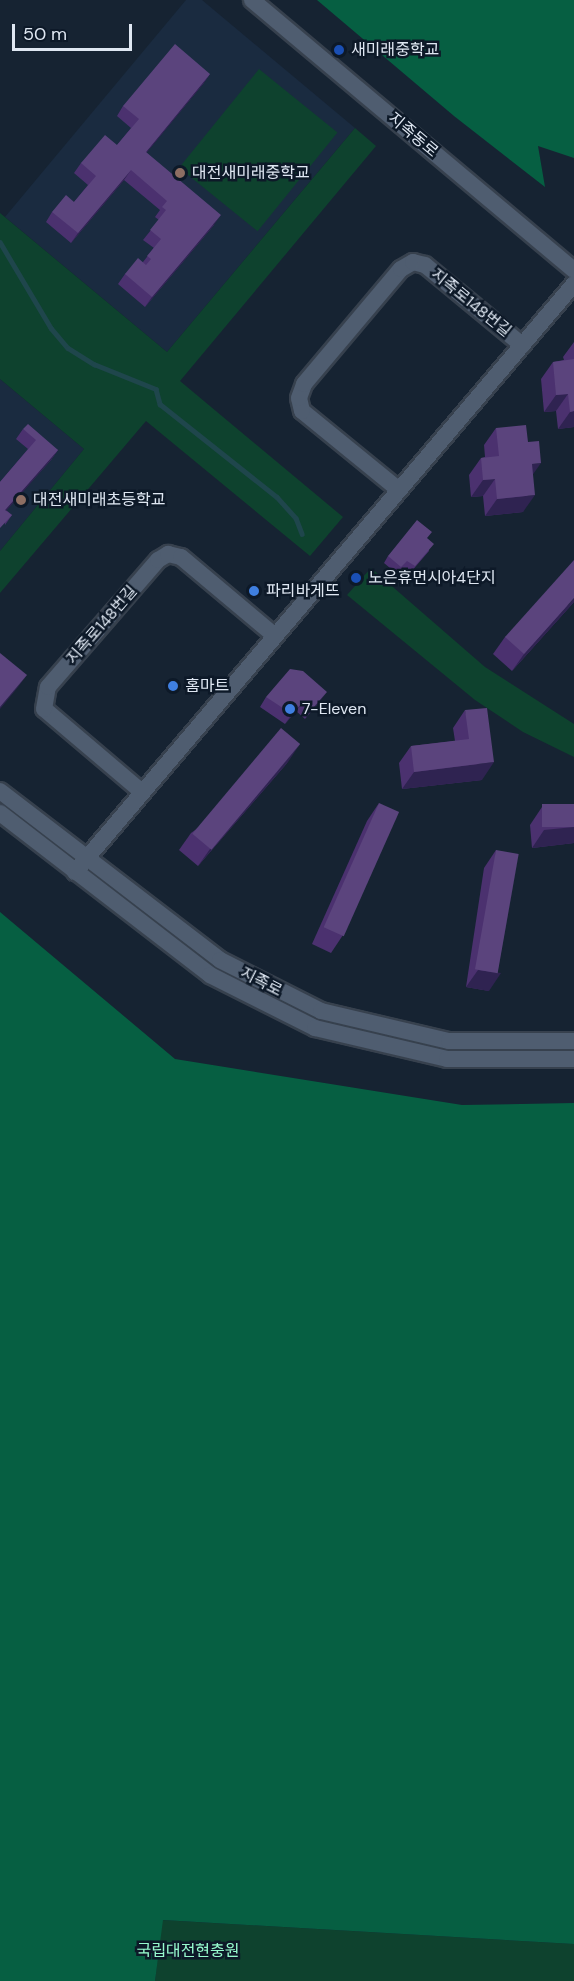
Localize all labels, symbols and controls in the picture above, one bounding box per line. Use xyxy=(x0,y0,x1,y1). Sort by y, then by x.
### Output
scale bar xyxy=(15,12,135,50)
text: 50 m xyxy=(23,22,67,46)
place label: 새미래중학교 xyxy=(351,40,439,60)
marker: 새미래중학교 xyxy=(332,43,346,57)
street label: 지족동로 xyxy=(384,109,442,161)
place label: 대전새미래중학교 xyxy=(192,163,310,183)
marker: 대전새미래중학교 xyxy=(173,166,187,180)
street label: 지족로148번길 xyxy=(427,265,515,341)
place label: 대전새미래초등학교 xyxy=(33,490,165,510)
marker: 대전새미래초등학교 xyxy=(14,493,28,507)
place label: 노은휴먼시아4단지 xyxy=(368,568,495,588)
marker: 노은휴먼시아4단지 xyxy=(349,571,363,585)
place label: 파리바게뜨 xyxy=(266,581,340,601)
street label: 지족로148번길 xyxy=(63,582,141,668)
marker: 파리바게뜨 xyxy=(247,584,261,598)
place label: 홈마트 xyxy=(185,676,229,696)
marker: 홈마트 xyxy=(166,679,180,693)
place label: 7-Eleven xyxy=(302,699,366,719)
marker: 7-Eleven xyxy=(283,702,297,716)
street label: 지족로 xyxy=(237,963,285,1001)
park label: 국립대전현충원 xyxy=(136,1941,240,1961)

